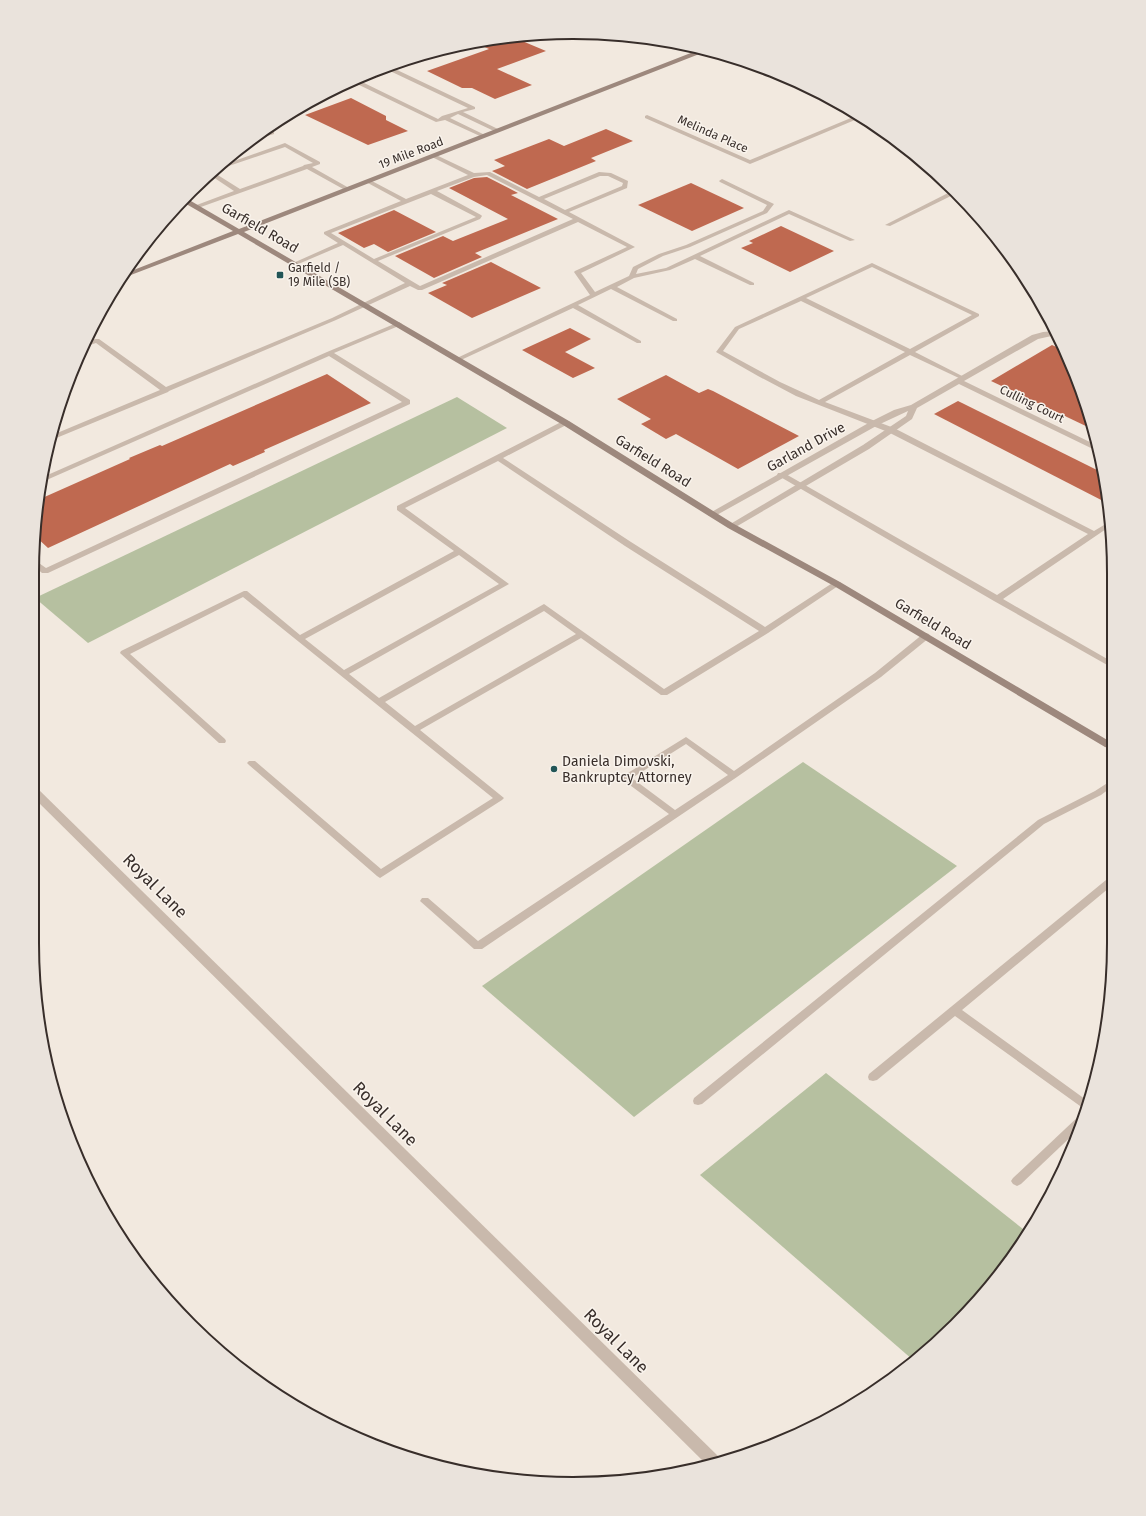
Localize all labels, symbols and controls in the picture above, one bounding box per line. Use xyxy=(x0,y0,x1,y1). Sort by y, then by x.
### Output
street label: Melinda Place xyxy=(676,112,750,156)
street label: 19 Mile Road xyxy=(377,134,445,172)
street label: Garfield Road xyxy=(219,199,301,257)
place label: Garfield / 19 Mile (SB) xyxy=(288,261,350,289)
marker: Garfield / 19 Mile (SB) xyxy=(275,270,285,280)
street label: Culling Court xyxy=(998,382,1067,426)
street label: Garland Drive xyxy=(764,419,848,475)
street label: Garfield Road xyxy=(612,431,694,491)
street label: Garfield Road xyxy=(892,595,974,653)
place label: Daniela Dimovski, Bankruptcy Attorney xyxy=(562,753,692,786)
marker: Daniela Dimovski, Bankruptcy Attorney xyxy=(549,764,559,774)
street label: Royal Lane xyxy=(118,849,192,923)
street label: Royal Lane xyxy=(348,1077,422,1151)
street label: Royal Lane xyxy=(579,1304,653,1378)

